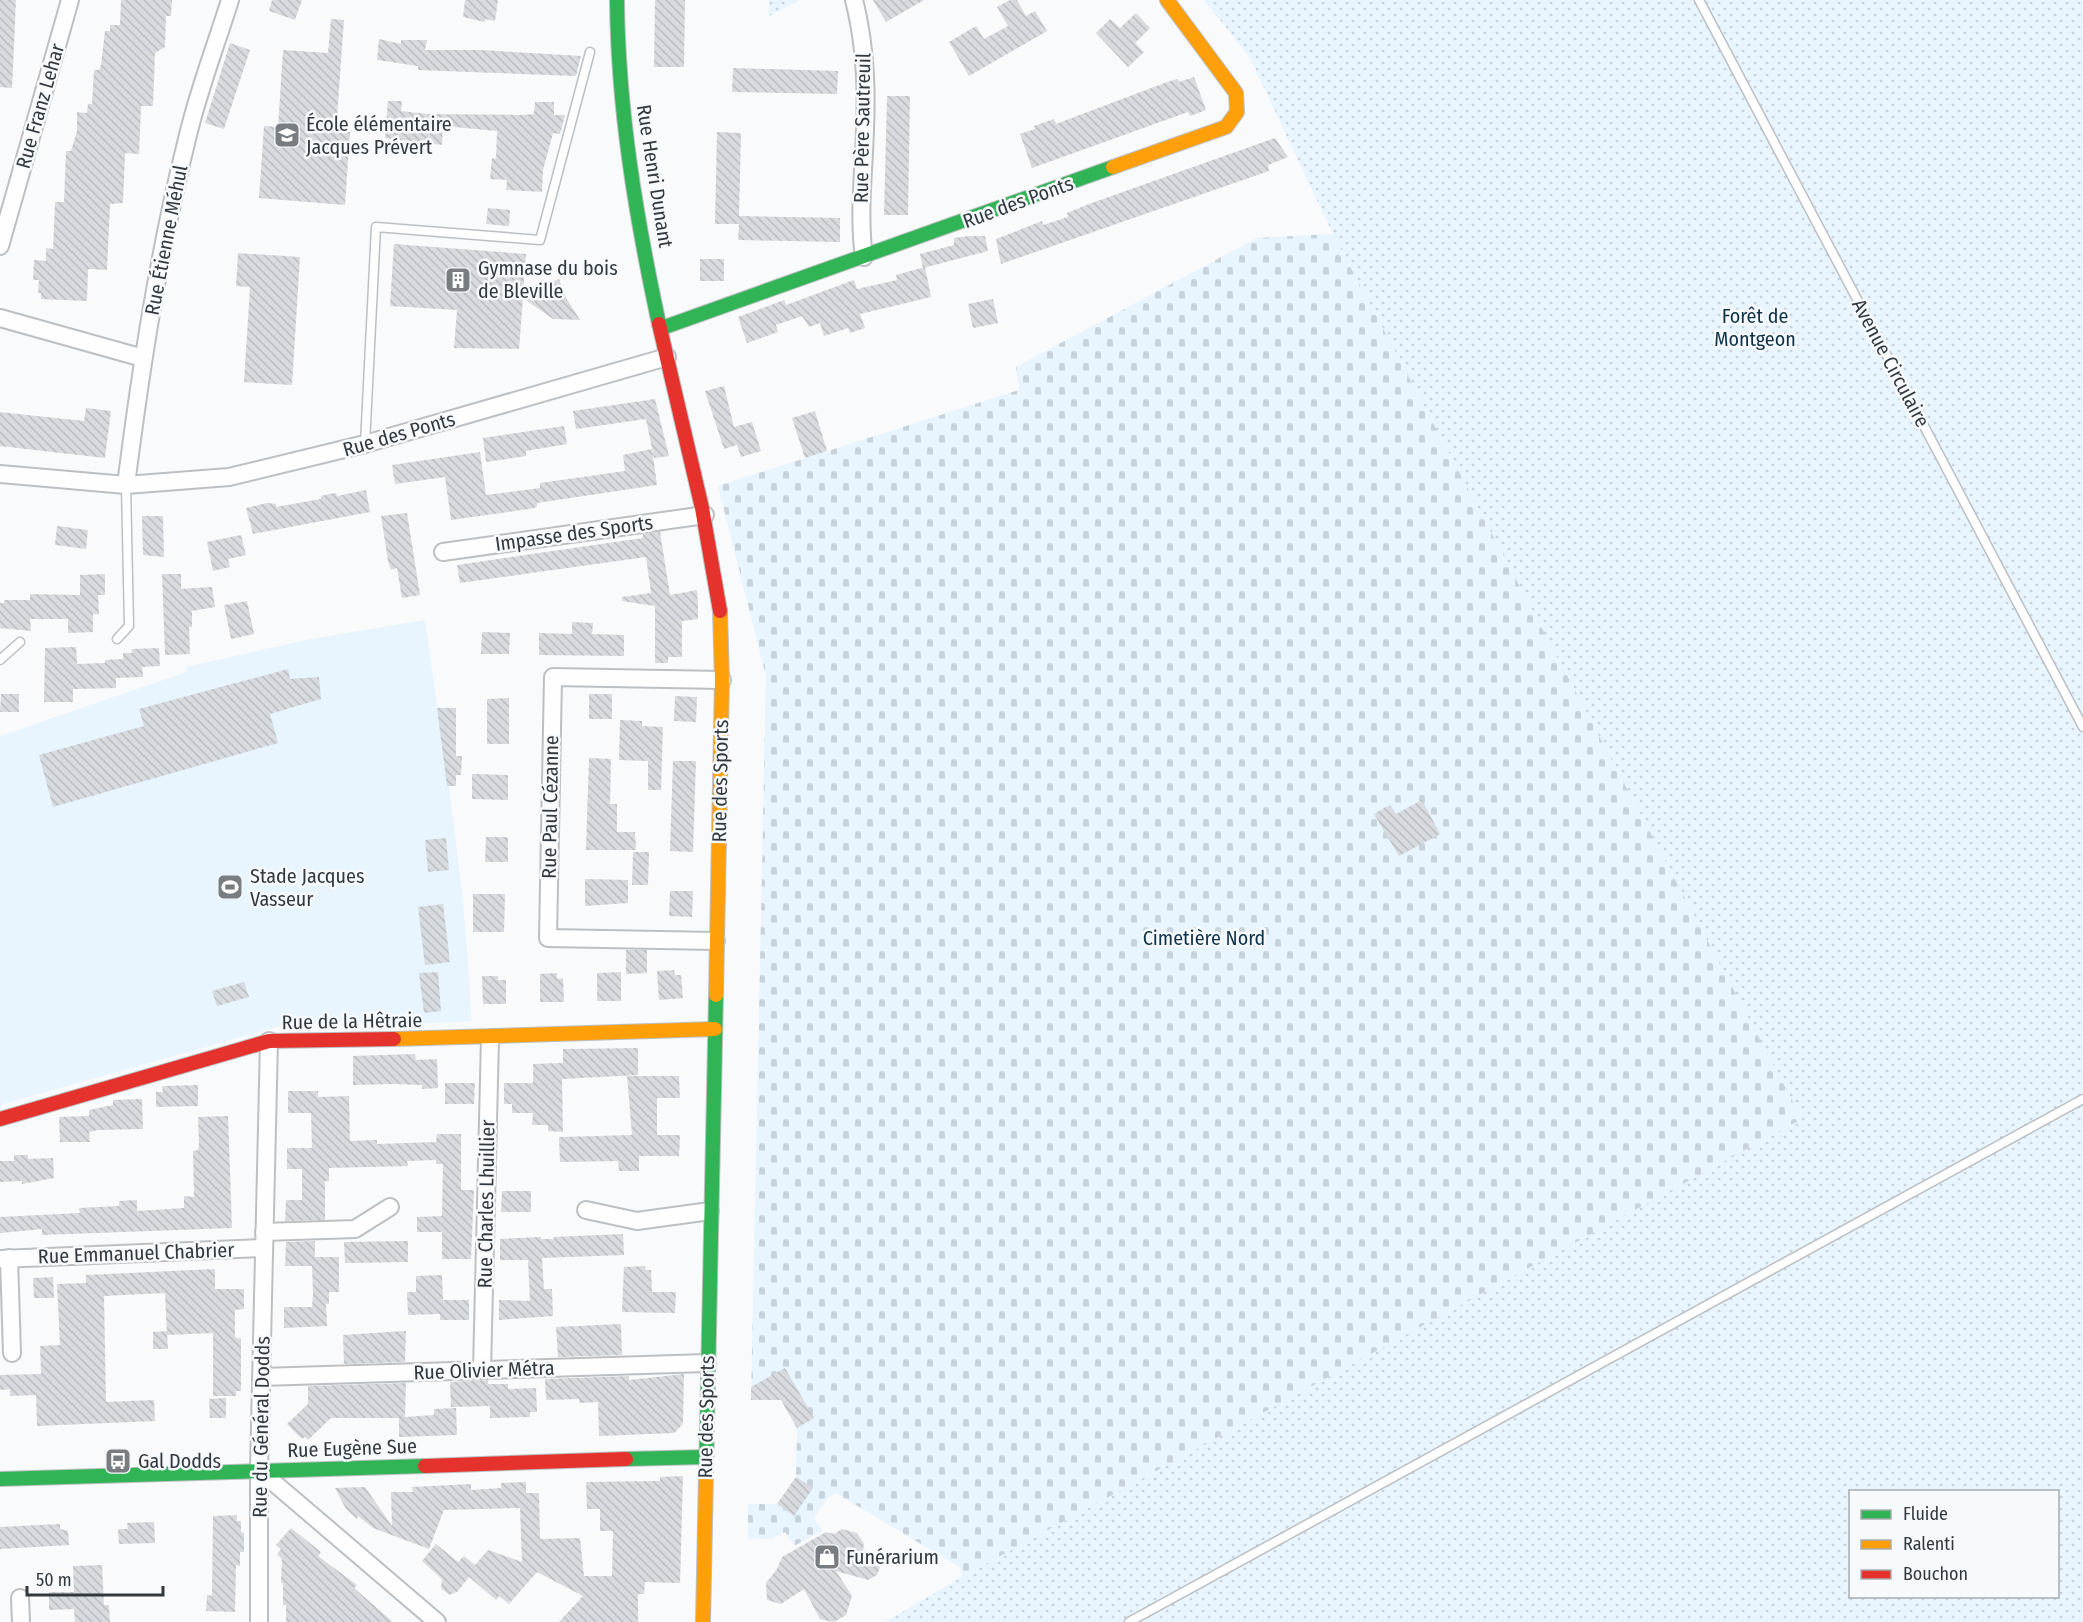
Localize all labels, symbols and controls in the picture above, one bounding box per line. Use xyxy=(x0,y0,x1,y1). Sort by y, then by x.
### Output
street label: Rue Franz Lehar xyxy=(11,41,69,171)
street label: Rue Père Sautreuil xyxy=(849,53,875,203)
street label: Rue Henri Dunant xyxy=(632,103,678,250)
place label: École élémentaire Jacques Prévert xyxy=(306,112,452,159)
school or university icon: École élémentaire Jacques Prévert xyxy=(272,120,302,150)
street label: Rue Étienne Méhul xyxy=(140,163,192,317)
street label: Rue des Ponts xyxy=(959,171,1077,233)
place label: Gymnase du bois de Bleville xyxy=(478,256,618,303)
building icon: Gymnase du bois de Bleville xyxy=(443,265,473,295)
street label: Avenue Circulaire xyxy=(1847,295,1935,431)
park label: Forêt de Montgeon xyxy=(1714,304,1796,351)
street label: Rue des Ponts xyxy=(340,407,458,461)
street label: Impasse des Sports xyxy=(494,510,654,556)
street label: Rue des Sports xyxy=(707,719,733,843)
street label: Rue Paul Cézanne xyxy=(537,735,563,879)
place label: Stade Jacques Vasseur xyxy=(250,864,364,911)
sports icon: Stade Jacques Vasseur xyxy=(215,872,245,902)
park label: Cimetière Nord xyxy=(1143,926,1265,950)
street label: Rue de la Hêtraie xyxy=(282,1008,422,1034)
street label: Rue Charles Lhuillier xyxy=(473,1119,499,1289)
street label: Rue Emmanuel Chabrier xyxy=(37,1238,235,1268)
street label: Rue du Général Dodds xyxy=(247,1336,275,1518)
street label: Rue des Sports xyxy=(693,1355,719,1479)
street label: Rue Olivier Métra xyxy=(413,1356,555,1384)
street label: Rue Eugène Sue xyxy=(287,1434,417,1462)
bus stop icon: Gal Dodds xyxy=(103,1446,133,1476)
place label: Gal Dodds xyxy=(138,1449,221,1473)
legend xyxy=(1849,1490,2059,1598)
text: Fluide xyxy=(1903,1503,1948,1525)
text: Ralenti xyxy=(1903,1533,1955,1555)
shop icon: Funérarium xyxy=(812,1542,842,1572)
place label: Funérarium xyxy=(846,1545,939,1569)
scale bar xyxy=(27,1559,164,1597)
text: Bouchon xyxy=(1903,1563,1968,1585)
text: 50 m xyxy=(36,1569,72,1591)

